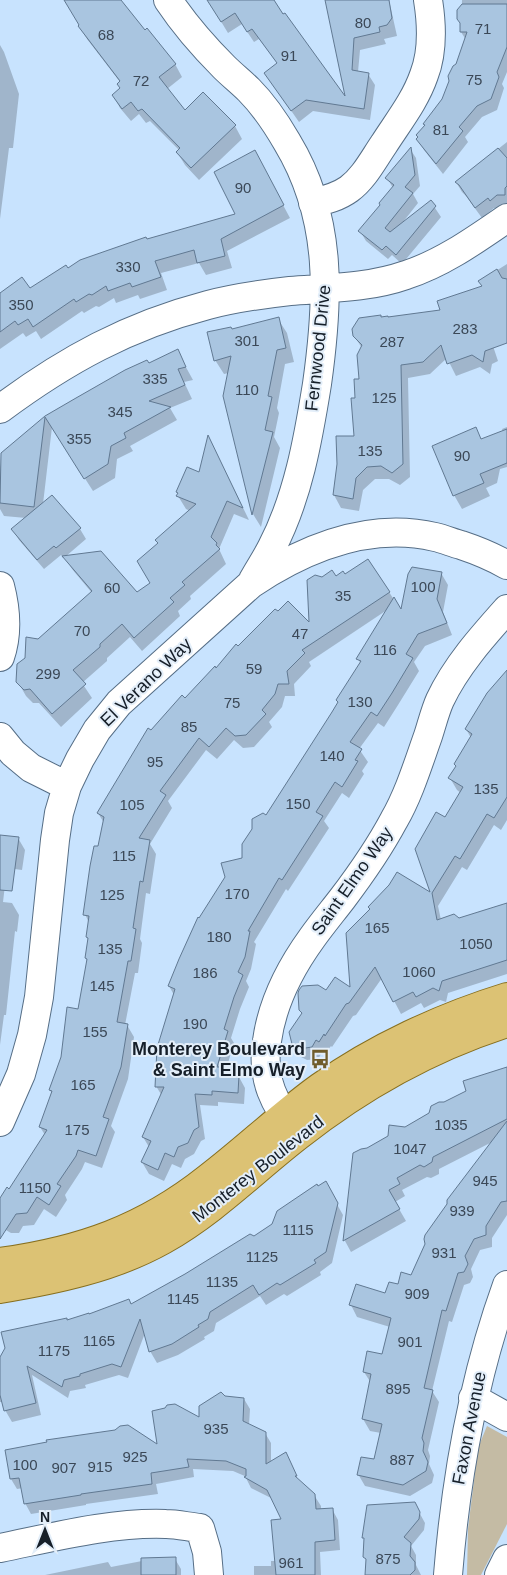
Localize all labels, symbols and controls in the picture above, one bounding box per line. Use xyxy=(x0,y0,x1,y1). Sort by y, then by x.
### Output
house number: 80 xyxy=(355,14,371,31)
house number: 71 xyxy=(475,20,491,37)
house number: 68 xyxy=(98,26,114,43)
house number: 91 xyxy=(281,47,297,64)
house number: 75 xyxy=(466,71,482,88)
house number: 72 xyxy=(133,72,149,89)
house number: 81 xyxy=(433,121,449,138)
house number: 90 xyxy=(235,179,251,196)
house number: 330 xyxy=(115,258,141,275)
street label: Fernwood Drive xyxy=(301,284,335,412)
house number: 350 xyxy=(8,296,34,313)
house number: 283 xyxy=(452,320,478,337)
house number: 301 xyxy=(234,332,260,349)
house number: 287 xyxy=(379,333,405,350)
house number: 335 xyxy=(142,370,168,387)
house number: 110 xyxy=(235,381,259,398)
house number: 125 xyxy=(371,389,397,406)
house number: 345 xyxy=(107,403,133,420)
house number: 355 xyxy=(66,430,92,447)
house number: 135 xyxy=(357,442,383,459)
house number: 90 xyxy=(454,447,470,464)
house number: 100 xyxy=(410,578,436,595)
house number: 60 xyxy=(104,579,120,596)
house number: 35 xyxy=(335,587,351,604)
house number: 70 xyxy=(74,622,90,639)
house number: 47 xyxy=(292,625,308,642)
street label: El Verano Way xyxy=(96,634,196,730)
house number: 116 xyxy=(373,641,397,658)
house number: 59 xyxy=(246,660,262,677)
house number: 299 xyxy=(35,665,61,682)
house number: 130 xyxy=(347,693,373,710)
house number: 75 xyxy=(224,694,240,711)
house number: 85 xyxy=(181,718,197,735)
house number: 140 xyxy=(319,747,345,764)
house number: 95 xyxy=(147,753,163,770)
house number: 135 xyxy=(473,780,499,797)
house number: 150 xyxy=(285,795,311,812)
house number: 105 xyxy=(119,796,145,813)
street label: Saint Elmo Way xyxy=(307,823,397,939)
house number: 115 xyxy=(112,847,136,864)
house number: 170 xyxy=(224,885,250,902)
house number: 125 xyxy=(99,886,125,903)
house number: 165 xyxy=(364,919,390,936)
house number: 180 xyxy=(206,928,232,945)
house number: 1050 xyxy=(459,935,493,952)
house number: 135 xyxy=(97,940,123,957)
house number: 1060 xyxy=(402,963,436,980)
house number: 186 xyxy=(192,964,218,981)
house number: 145 xyxy=(89,977,115,994)
house number: 190 xyxy=(182,1015,208,1032)
house number: 155 xyxy=(82,1023,108,1040)
place label: Monterey Boulevard & Saint Elmo Way xyxy=(132,1039,305,1080)
bus stop icon: Monterey Boulevard & Saint Elmo Way xyxy=(309,1048,331,1070)
house number: 165 xyxy=(70,1076,96,1093)
street label: Monterey Boulevard xyxy=(188,1112,328,1226)
house number: 1035 xyxy=(434,1116,468,1133)
house number: 175 xyxy=(64,1121,90,1138)
house number: 1047 xyxy=(393,1140,427,1157)
house number: 945 xyxy=(472,1172,498,1189)
house number: 1150 xyxy=(19,1179,51,1196)
house number: 939 xyxy=(449,1202,475,1219)
house number: 1115 xyxy=(282,1221,314,1238)
house number: 931 xyxy=(431,1244,457,1261)
house number: 1125 xyxy=(246,1248,278,1265)
house number: 1135 xyxy=(206,1273,238,1290)
house number: 909 xyxy=(404,1285,430,1302)
house number: 1145 xyxy=(167,1290,199,1307)
house number: 1165 xyxy=(83,1332,115,1349)
house number: 901 xyxy=(397,1333,423,1350)
house number: 1175 xyxy=(38,1342,70,1359)
street label: Faxon Avenue xyxy=(448,1370,490,1486)
house number: 895 xyxy=(385,1380,411,1397)
house number: 935 xyxy=(203,1420,229,1437)
house number: 925 xyxy=(122,1448,148,1465)
house number: 887 xyxy=(389,1451,415,1468)
house number: 100 xyxy=(12,1456,38,1473)
house number: 915 xyxy=(87,1458,113,1475)
house number: 907 xyxy=(51,1459,77,1476)
north arrow xyxy=(20,1505,70,1555)
text: N xyxy=(40,1509,50,1525)
house number: 875 xyxy=(375,1550,401,1567)
house number: 961 xyxy=(278,1554,304,1571)

